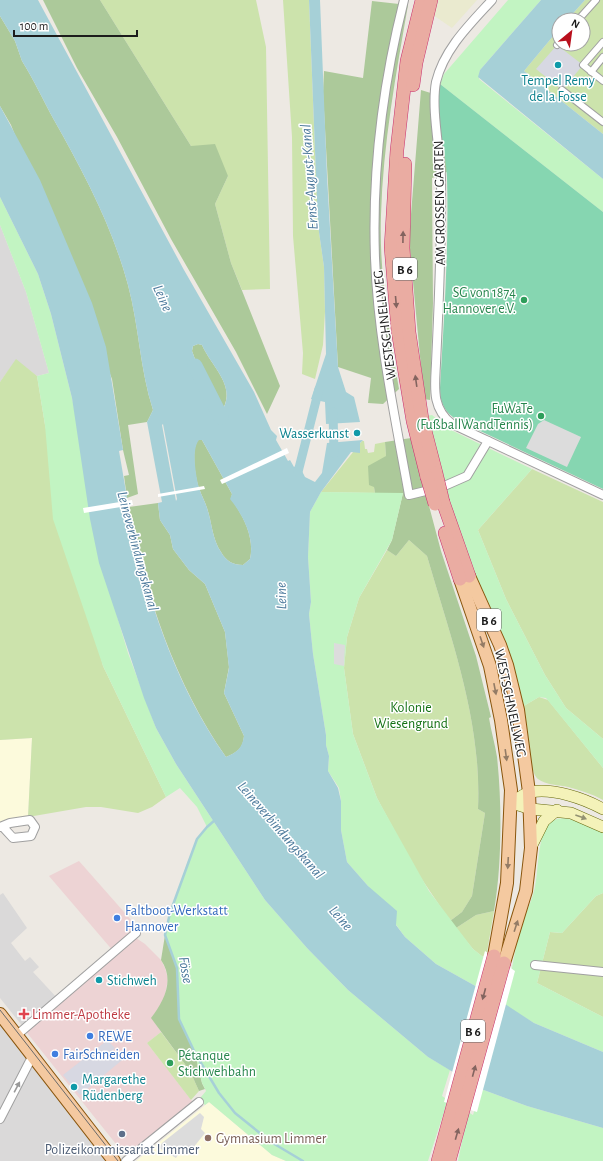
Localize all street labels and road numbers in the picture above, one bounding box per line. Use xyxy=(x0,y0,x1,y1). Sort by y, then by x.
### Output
street label: AM GROSSEN GARTEN xyxy=(432,140,448,266)
road number: B 6 xyxy=(393,258,417,280)
street label: WESTSCHNELLWEG xyxy=(371,269,399,381)
road number: B 6 xyxy=(477,609,501,631)
street label: WESTSCHNELLWEG xyxy=(492,648,528,759)
road number: B 6 xyxy=(461,1020,485,1042)

